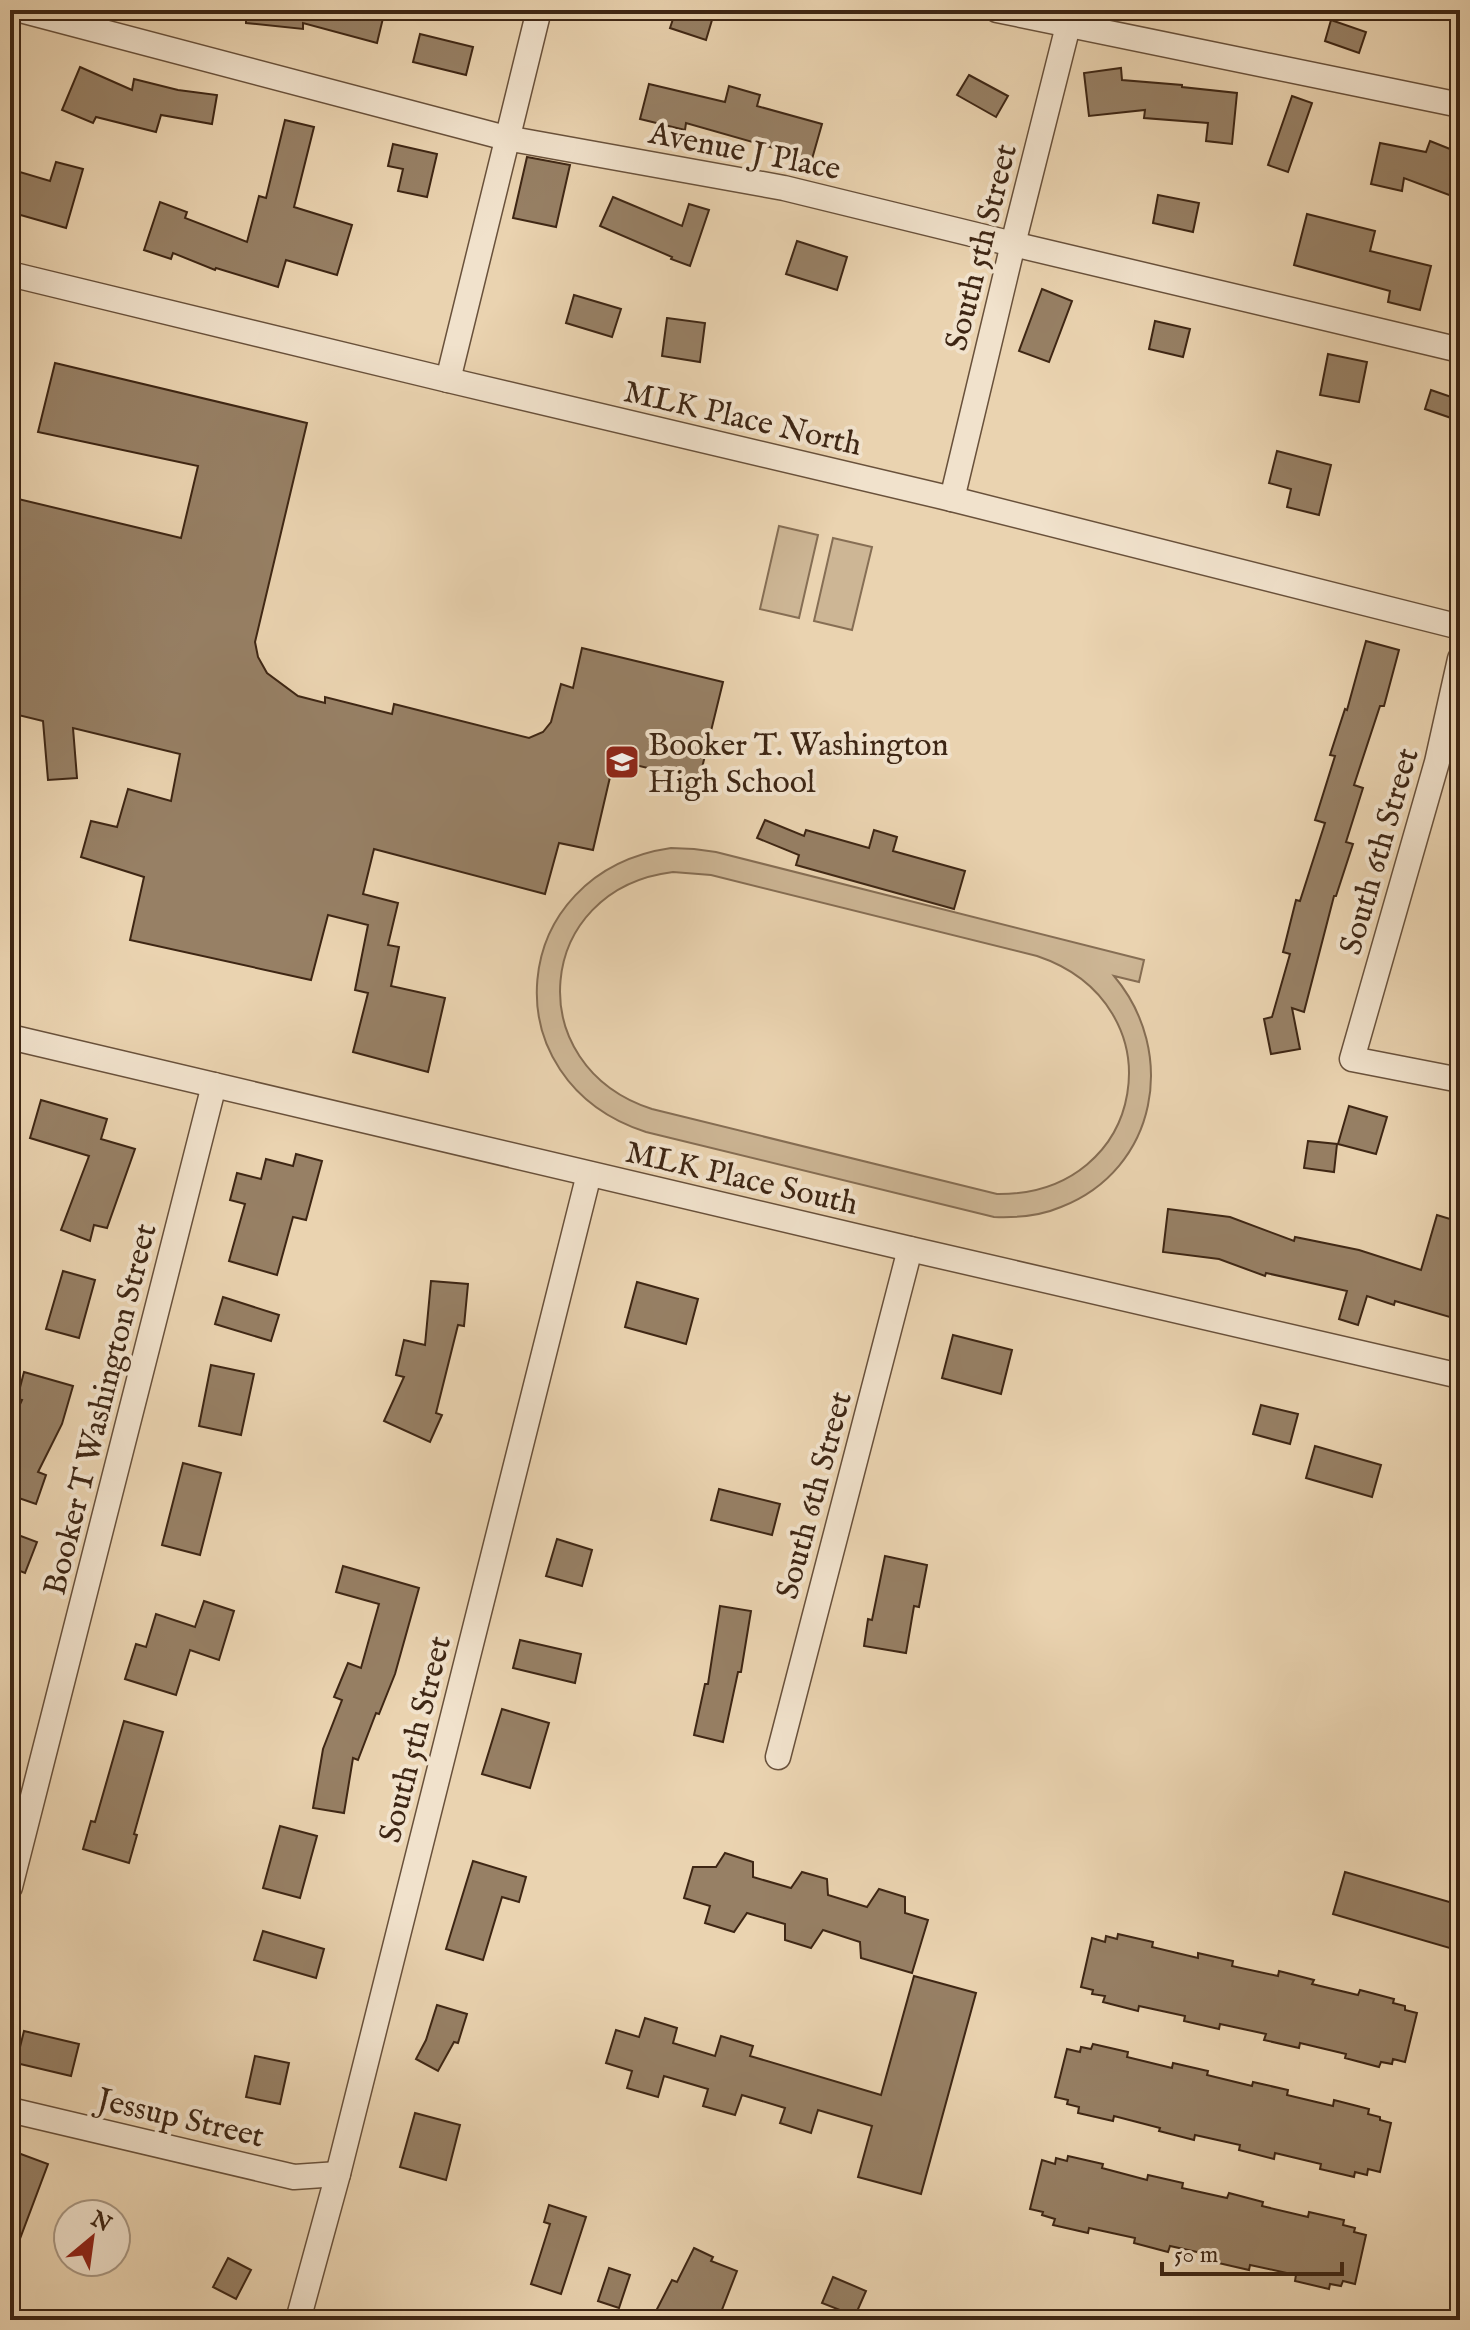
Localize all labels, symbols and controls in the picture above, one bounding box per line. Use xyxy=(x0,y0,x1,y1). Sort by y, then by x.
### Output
street label: Avenue J Place xyxy=(644,114,844,191)
street label: South 5th Street xyxy=(937,140,1028,355)
street label: MLK Place North xyxy=(619,372,865,467)
place label: Booker T. Washington High School xyxy=(648,726,949,804)
school or university icon: Booker T. Washington High School xyxy=(603,743,641,781)
street label: South 6th Street xyxy=(1331,744,1429,960)
street label: MLK Place South xyxy=(621,1133,862,1226)
street label: Booker T Washington Street xyxy=(35,1220,167,1600)
street label: South 6th Street xyxy=(768,1387,863,1604)
street label: South 5th Street xyxy=(371,1632,462,1847)
street label: Jessup Street xyxy=(90,2080,268,2159)
north arrow xyxy=(52,2198,132,2278)
text: N xyxy=(85,2205,116,2239)
scale bar xyxy=(1162,2226,1342,2276)
text: 50 m xyxy=(1174,2240,1218,2271)

